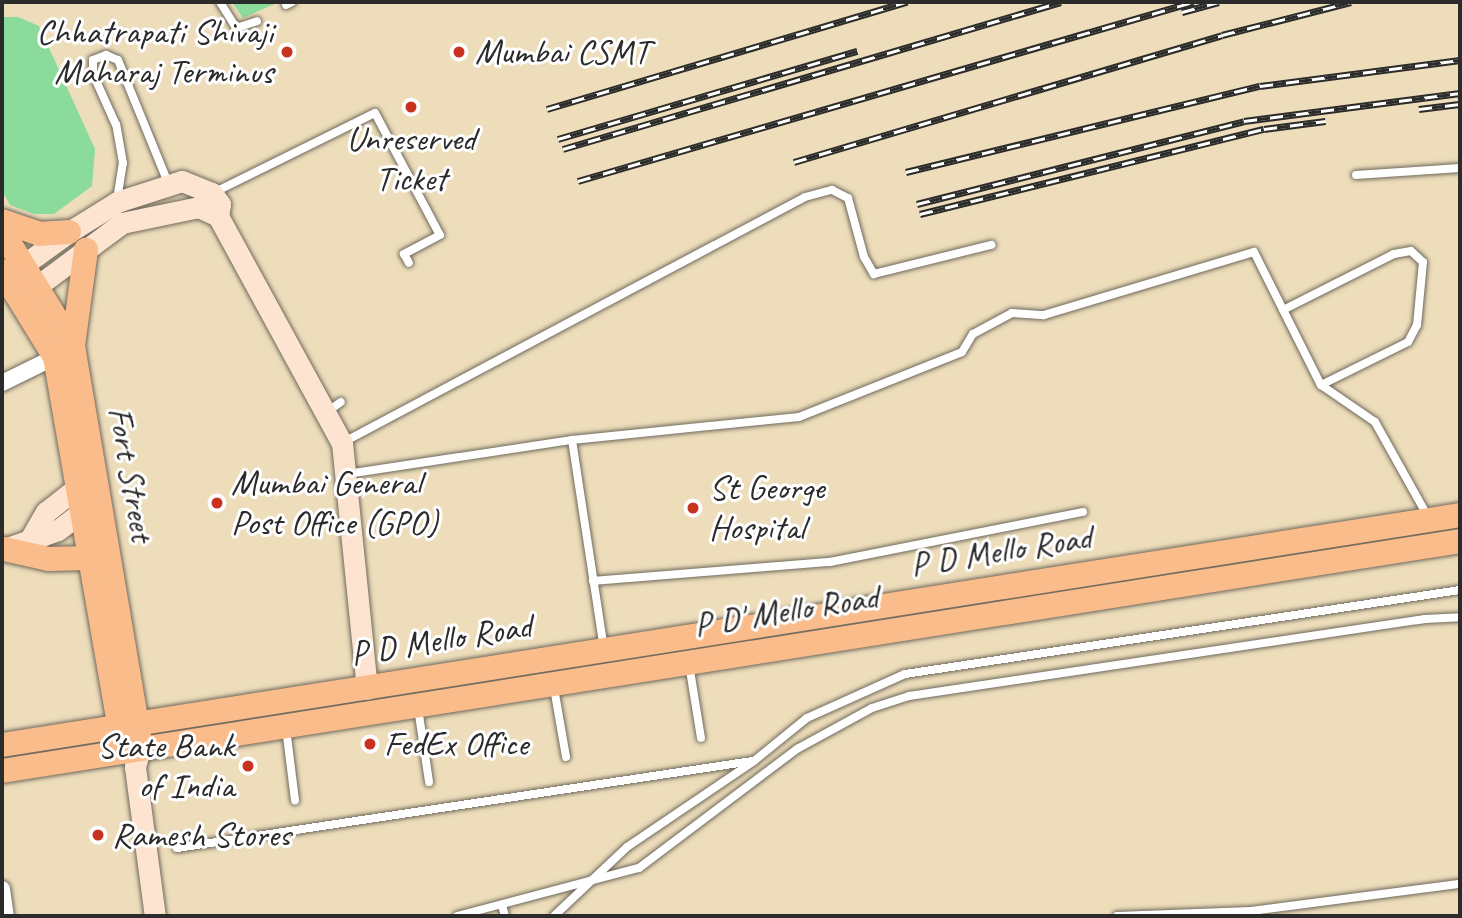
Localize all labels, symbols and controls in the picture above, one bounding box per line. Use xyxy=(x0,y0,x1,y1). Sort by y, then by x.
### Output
place label: Chhatrapati Shivaji Maharaj Terminus xyxy=(37,11,273,93)
place label: Mumbai CSMT xyxy=(475,31,649,73)
marker: Mumbai CSMT xyxy=(449,42,469,62)
marker: Chhatrapati Shivaji Maharaj Terminus xyxy=(279,44,295,60)
marker: Unreserved Ticket xyxy=(403,99,419,115)
place label: Unreserved Ticket xyxy=(346,118,476,200)
street label: Fort Street xyxy=(98,403,164,545)
place label: Mumbai General Post Office (GPO) xyxy=(231,462,437,544)
place label: St George Hospital xyxy=(709,467,824,549)
marker: Mumbai General Post Office (GPO) xyxy=(209,495,225,511)
marker: St George Hospital xyxy=(683,498,703,518)
street label: P D Mello Road xyxy=(908,516,1094,586)
street label: P D' Mello Road xyxy=(691,576,881,646)
street label: P D Mello Road xyxy=(348,605,534,675)
place label: FedEx Office xyxy=(384,723,528,765)
place label: State Bank of India xyxy=(96,725,234,807)
marker: FedEx Office xyxy=(362,736,378,752)
marker: State Bank of India xyxy=(240,758,256,774)
place label: Ramesh Stores xyxy=(112,814,291,856)
marker: Ramesh Stores xyxy=(90,827,106,843)

